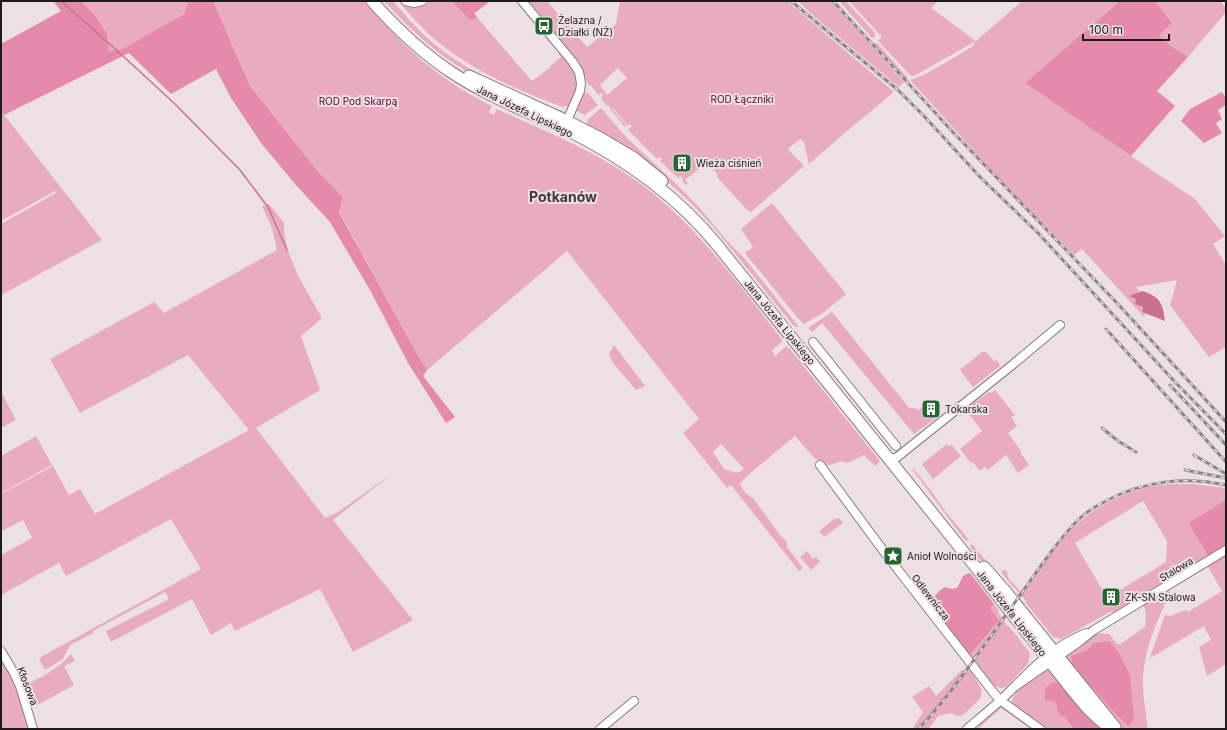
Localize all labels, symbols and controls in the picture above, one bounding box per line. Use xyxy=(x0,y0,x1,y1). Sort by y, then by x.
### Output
place label: Żelazna / Działki (NŻ) xyxy=(558,13,613,38)
bus stop icon: Żelazna / Działki (NŻ) xyxy=(533,15,555,37)
scale bar xyxy=(1083,16,1169,42)
text: 100 m xyxy=(1089,22,1123,37)
street label: Jana Józefa Lipskiego xyxy=(475,82,575,140)
park label: ROD Łączniki xyxy=(710,93,774,105)
park label: ROD Pod Skarpą xyxy=(319,95,398,107)
building icon: Wieża ciśnień xyxy=(671,152,693,174)
place label: Wieża ciśnień xyxy=(696,157,761,169)
district label: Potkanów xyxy=(529,188,597,205)
street label: Jana Józefa Lipskiego xyxy=(742,277,818,367)
building icon: Tokarska xyxy=(920,398,942,420)
place label: Tokarska xyxy=(945,403,988,415)
place icon: Anioł Wolności xyxy=(882,545,904,567)
place label: Anioł Wolności xyxy=(907,550,977,562)
street label: Stalowa xyxy=(1157,554,1195,584)
street label: Jana Józefa Lipskiego xyxy=(975,568,1049,658)
street label: Odlewnicza xyxy=(909,572,953,622)
building icon: ZK-SN Stalowa xyxy=(1100,586,1122,608)
place label: ZK-SN Stalowa xyxy=(1125,591,1196,603)
street label: Kłosowa xyxy=(15,665,41,707)

